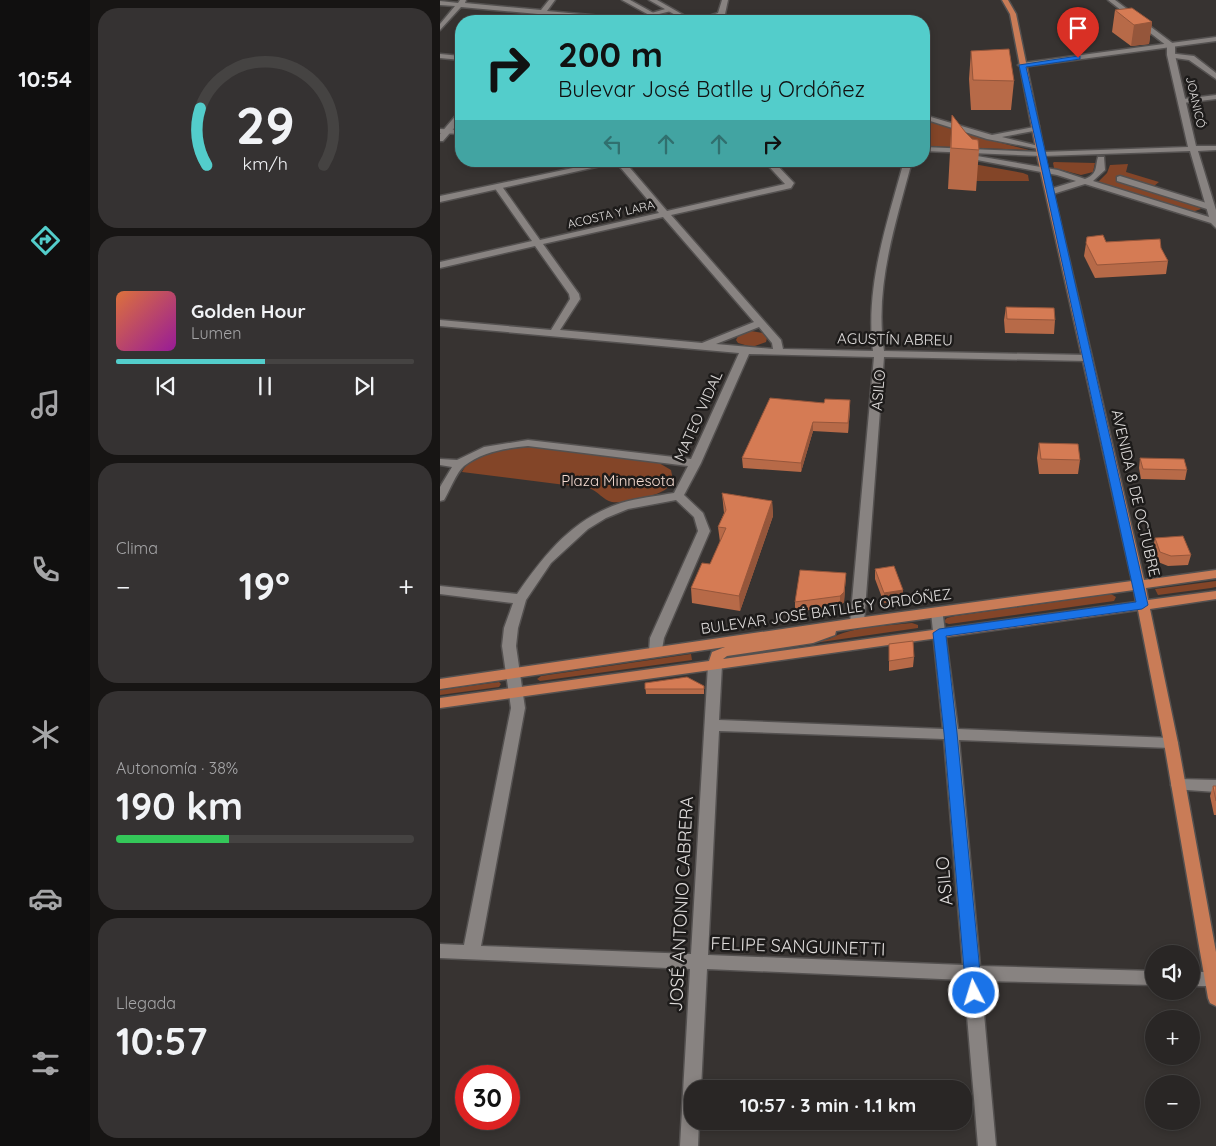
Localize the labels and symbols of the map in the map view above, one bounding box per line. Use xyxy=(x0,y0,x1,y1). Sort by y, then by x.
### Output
pin xyxy=(1057,7,1099,58)
street label: JOANICÓ xyxy=(1183,75,1209,129)
street label: ACOSTA Y LARA xyxy=(566,197,656,231)
street label: AGUSTÍN ABREU xyxy=(837,328,953,350)
street label: MATEO VIDAL xyxy=(670,368,726,464)
street label: ASILO xyxy=(867,369,889,411)
street label: AVENIDA 8 DE OCTUBRE xyxy=(1108,408,1164,578)
park label: Plaza Minnesota xyxy=(561,471,675,490)
street label: BULEVAR JOSÉ BATLLE Y ORDÓÑEZ xyxy=(699,584,953,638)
street label: JOSÉ ANTONIO CABRERA xyxy=(664,795,698,1012)
street label: ASILO xyxy=(930,855,958,907)
street label: FELIPE SANGUINETTI xyxy=(710,931,886,961)
position arrow xyxy=(947,966,999,1018)
speed limit sign: 30 xyxy=(455,1065,520,1130)

